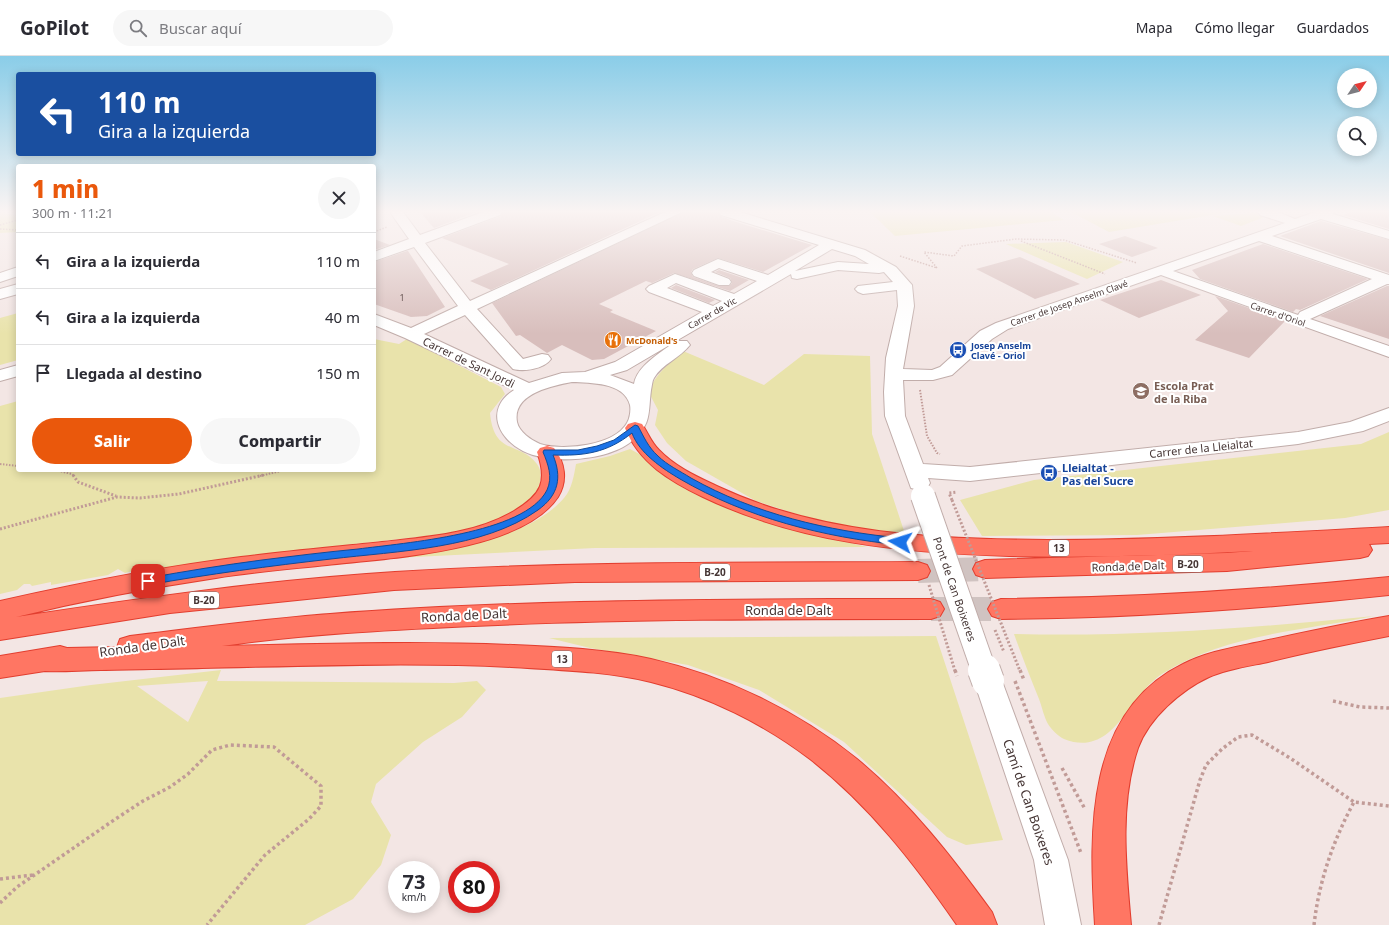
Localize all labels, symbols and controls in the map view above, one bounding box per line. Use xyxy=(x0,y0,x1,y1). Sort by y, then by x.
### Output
search box xyxy=(113,10,393,46)
text: GoPilot xyxy=(20,15,89,41)
icon: search xyxy=(127,17,149,39)
text: Buscar aquí xyxy=(159,18,242,38)
text: Mapa xyxy=(1136,18,1173,37)
text: Cómo llegar xyxy=(1195,18,1275,37)
text: Guardados xyxy=(1297,18,1369,37)
north arrow xyxy=(1337,68,1377,108)
map controls xyxy=(1337,68,1377,156)
text: 110 m xyxy=(98,83,181,121)
icon: left xyxy=(32,88,84,140)
button: search xyxy=(1337,116,1377,156)
text: Gira a la izquierda xyxy=(98,119,250,143)
text: 1 min xyxy=(32,172,99,205)
button: close xyxy=(318,177,360,219)
text: 300 m · 11:21 xyxy=(32,204,113,222)
icon: left xyxy=(32,250,54,272)
text: Gira a la izquierda xyxy=(66,251,200,271)
text: 110 m xyxy=(316,251,360,271)
street label: Carrer de Josep Anselm Clavé xyxy=(1008,277,1130,329)
house number: 1 xyxy=(399,291,405,304)
street label: Carrer de Vic xyxy=(685,294,739,332)
street label: Carrer d'Oriol xyxy=(1249,298,1307,330)
icon: left xyxy=(32,306,54,328)
text: Gira a la izquierda xyxy=(66,307,200,327)
text: 40 m xyxy=(325,307,360,327)
restaurant icon: McDonald's xyxy=(603,330,623,350)
street label: Carrer de Sant Jordi xyxy=(420,333,518,391)
place label: McDonald's xyxy=(626,334,678,347)
place label: Josep Anselm Clavé - Oriol xyxy=(970,339,1031,362)
bus stop icon: Josep Anselm Clavé - Oriol xyxy=(948,340,968,360)
icon: arrive xyxy=(32,362,54,384)
text: Llegada al destino xyxy=(66,363,202,383)
text: 150 m xyxy=(316,363,360,383)
place label: Escola Prat de la Riba xyxy=(1154,378,1214,406)
school or university icon: Escola Prat de la Riba xyxy=(1131,381,1151,401)
button: Salir xyxy=(32,418,192,464)
button: Compartir xyxy=(200,418,360,464)
street label: Carrer de la Lleialtat xyxy=(1148,435,1254,461)
place label: Lleialtat - Pas del Sucre xyxy=(1062,460,1134,488)
bus stop icon: Lleialtat - Pas del Sucre xyxy=(1039,463,1059,483)
position arrow xyxy=(879,521,921,563)
street label: Pont de Can Boixeres xyxy=(930,535,980,643)
road number: 13 xyxy=(1049,540,1069,556)
road number: B-20 xyxy=(1173,556,1203,572)
street label: Ronda de Dalt xyxy=(1091,557,1165,575)
pin xyxy=(131,564,165,598)
road number: B-20 xyxy=(700,564,730,580)
icon: arrive xyxy=(137,570,159,592)
road number: B-20 xyxy=(189,592,219,608)
street label: Ronda de Dalt xyxy=(745,601,831,619)
street label: Ronda de Dalt xyxy=(420,604,508,626)
street label: Ronda de Dalt xyxy=(98,631,186,661)
road number: 13 xyxy=(552,651,572,667)
street label: Camí de Can Boixeres xyxy=(999,737,1059,867)
speed limit sign: 80 xyxy=(448,861,500,913)
text: 73 xyxy=(403,868,425,895)
text: km/h xyxy=(402,890,426,904)

